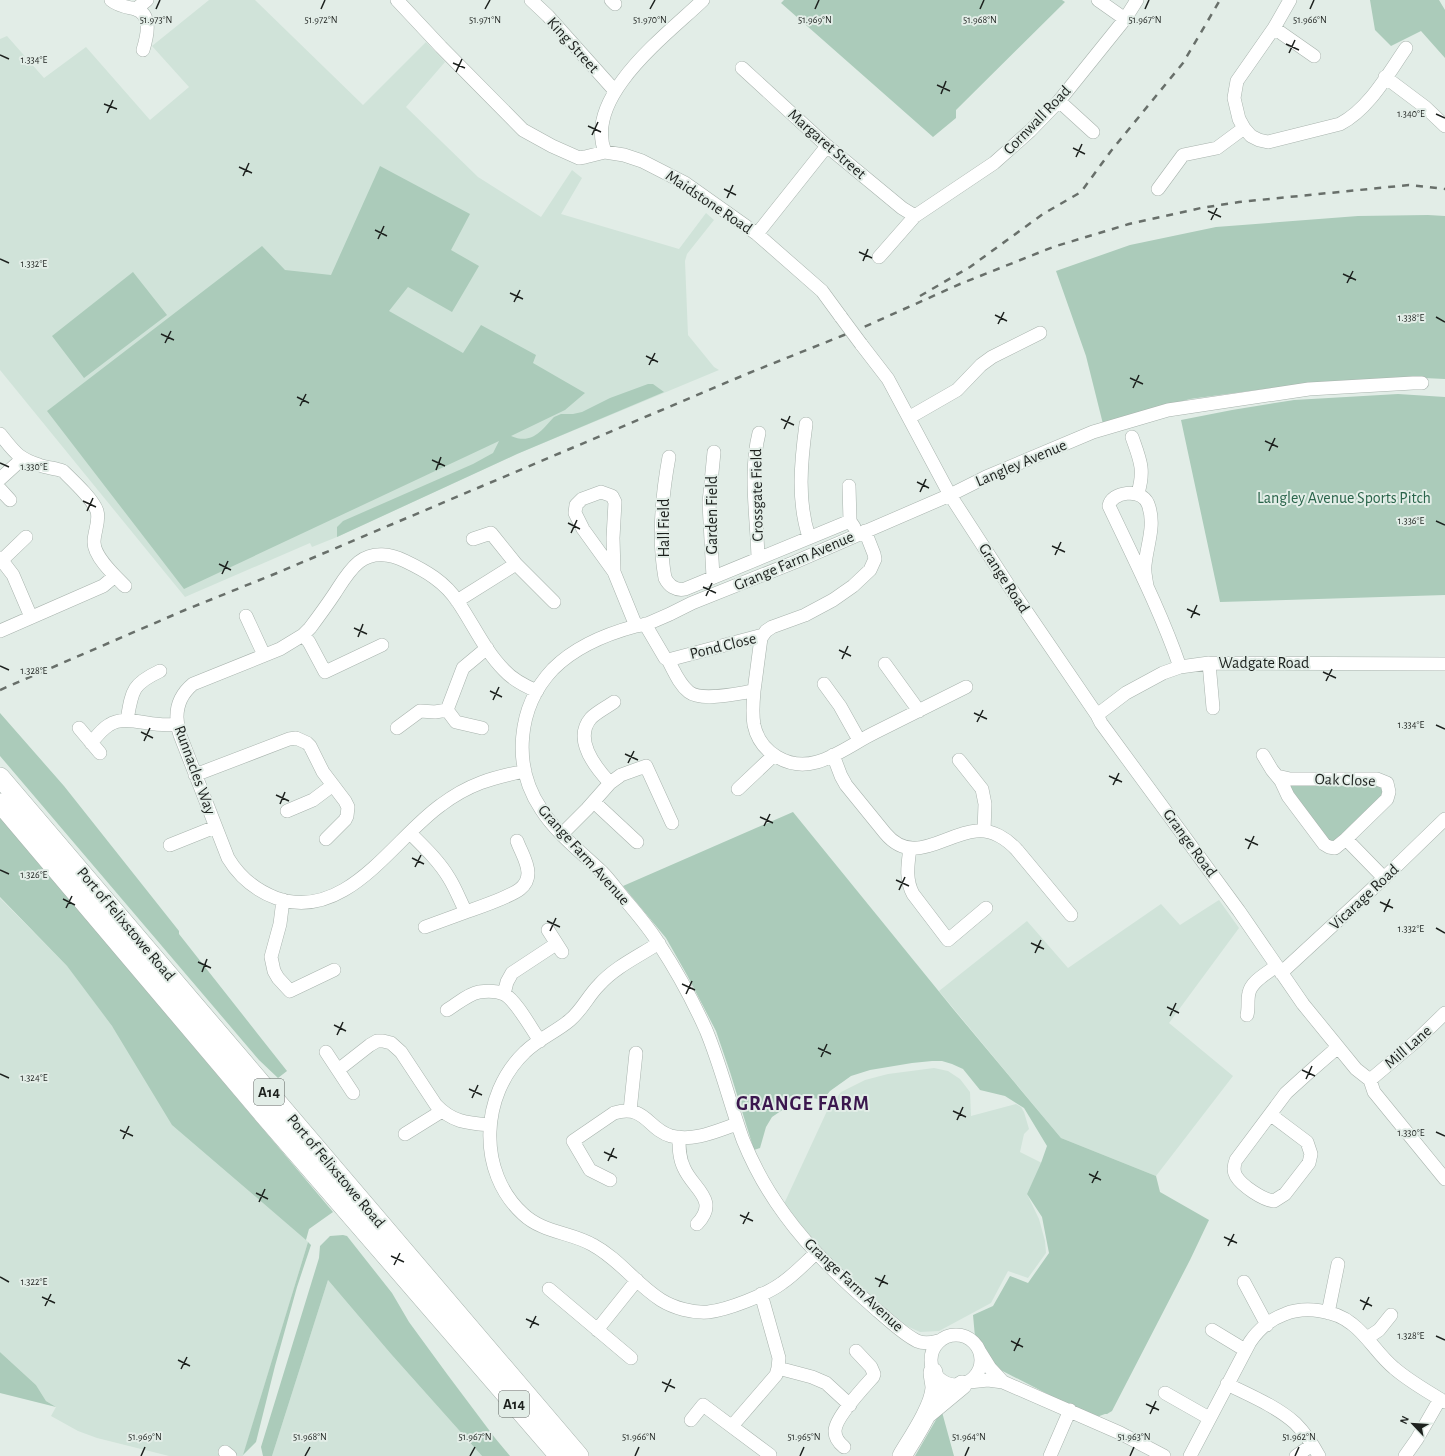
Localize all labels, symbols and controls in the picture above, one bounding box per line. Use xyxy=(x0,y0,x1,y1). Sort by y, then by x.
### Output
street label: King Street xyxy=(544,14,602,76)
text: 51.973°N xyxy=(140,15,172,25)
text: 51.972°N xyxy=(304,15,338,25)
text: 51.971°N xyxy=(469,15,501,25)
text: 51.970°N xyxy=(633,15,667,25)
text: 51.969°N xyxy=(798,15,832,25)
text: 51.968°N xyxy=(963,15,997,25)
text: 51.967°N xyxy=(1128,15,1162,25)
text: 51.966°N xyxy=(1293,15,1327,25)
text: 1.334°E xyxy=(21,55,47,65)
street label: Cornwall Road xyxy=(1000,82,1074,158)
street label: Margaret Street xyxy=(785,106,869,182)
text: 1.340°E xyxy=(1397,109,1425,119)
street label: Maidstone Road xyxy=(663,167,755,237)
text: 1.332°E xyxy=(21,259,47,269)
text: 1.338°E xyxy=(1398,313,1424,323)
street label: Langley Avenue xyxy=(973,437,1069,490)
street label: Crossgate Field xyxy=(748,448,766,542)
text: 1.330°E xyxy=(21,462,48,472)
street label: Garden Field xyxy=(704,476,720,554)
park label: Langley Avenue Sports Pitch xyxy=(1257,490,1431,507)
street label: Hall Field xyxy=(656,499,672,558)
text: 1.336°E xyxy=(1398,516,1424,526)
street label: Grange Farm Avenue xyxy=(732,529,856,593)
street label: Grange Road xyxy=(976,540,1032,616)
street label: Pond Close xyxy=(688,630,758,662)
street label: Wadgate Road xyxy=(1219,655,1309,671)
text: 1.328°E xyxy=(21,666,48,676)
text: 1.334°E xyxy=(1398,720,1424,730)
street label: Runnacles Way xyxy=(171,723,219,817)
street label: Oak Close xyxy=(1314,771,1376,789)
street label: Grange Farm Avenue xyxy=(535,802,633,908)
street label: Grange Road xyxy=(1160,806,1220,880)
street label: Vicarage Road xyxy=(1326,861,1402,933)
street label: Port of Felixstowe Road xyxy=(74,864,178,984)
text: 1.326°E xyxy=(21,870,48,880)
text: 1.332°E xyxy=(1398,924,1424,934)
street label: Mill Lane xyxy=(1381,1022,1435,1072)
text: 1.324°E xyxy=(21,1073,48,1083)
road number: A14 xyxy=(254,1079,284,1105)
district label: GRANGE FARM xyxy=(736,1094,870,1114)
street label: Port of Felixstowe Road xyxy=(284,1111,388,1231)
text: 1.330°E xyxy=(1398,1128,1425,1138)
street label: Grange Farm Avenue xyxy=(802,1235,906,1335)
text: 1.322°E xyxy=(21,1277,48,1287)
text: 1.328°E xyxy=(1398,1331,1425,1341)
road number: A14 xyxy=(499,1391,529,1417)
north arrow xyxy=(1393,1404,1433,1444)
text: N xyxy=(1398,1414,1411,1426)
text: 51.969°N xyxy=(128,1432,162,1442)
text: 51.968°N xyxy=(293,1432,327,1442)
text: 51.967°N xyxy=(458,1432,492,1442)
text: 51.966°N xyxy=(622,1432,656,1442)
text: 51.965°N xyxy=(787,1432,821,1442)
text: 51.964°N xyxy=(952,1432,986,1442)
text: 51.963°N xyxy=(1117,1432,1151,1442)
text: 51.962°N xyxy=(1282,1432,1316,1442)

